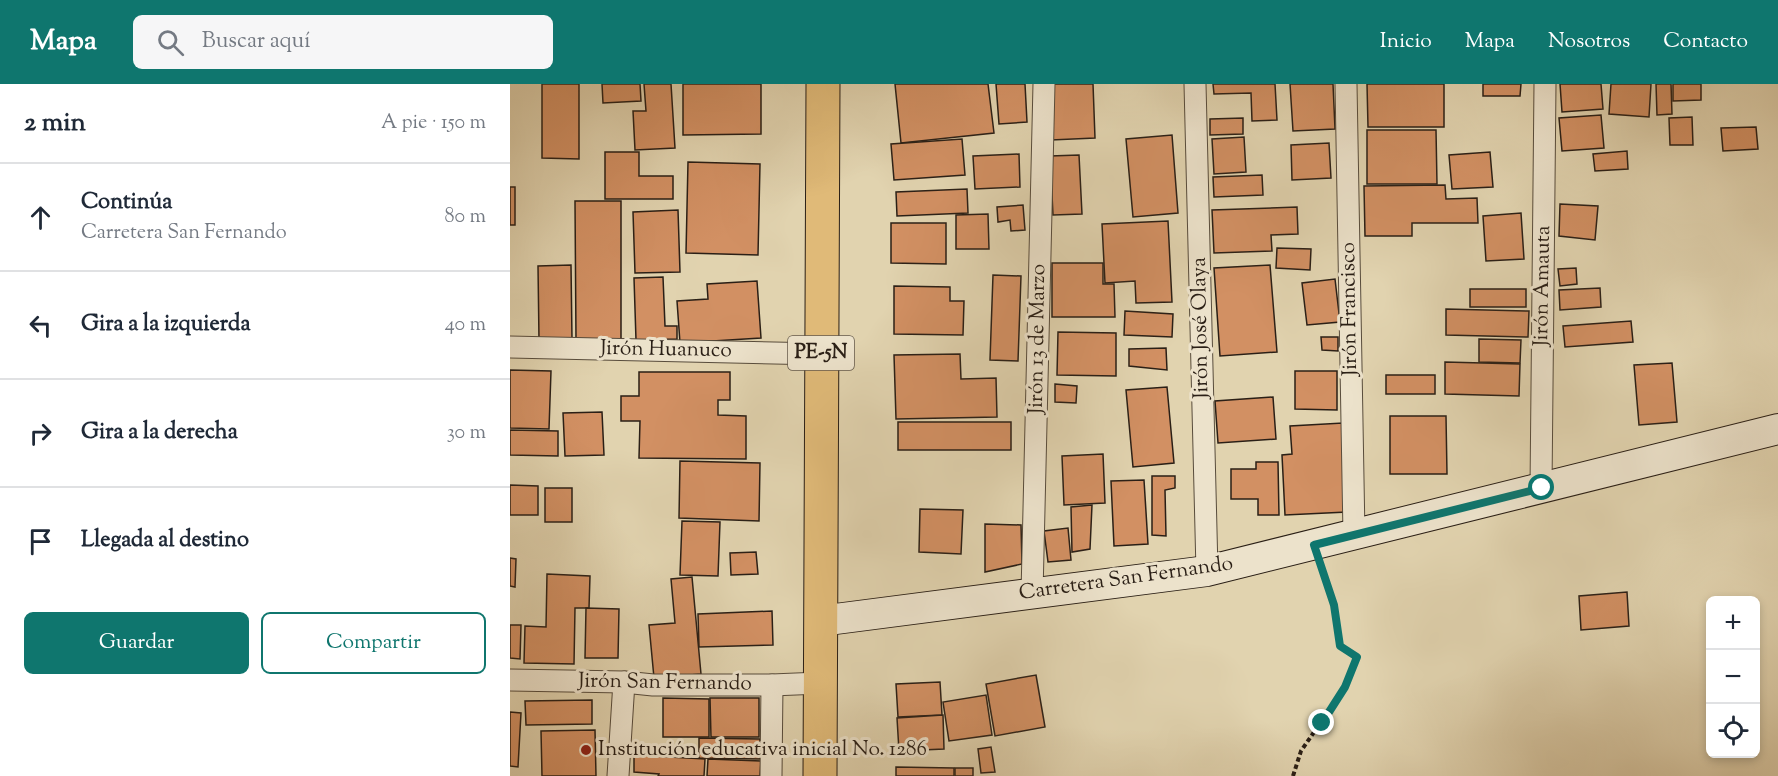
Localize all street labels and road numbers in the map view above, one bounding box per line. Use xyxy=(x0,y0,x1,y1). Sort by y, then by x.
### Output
street label: Jirón Amauta xyxy=(1527,225,1559,348)
street label: Jirón Francisco xyxy=(1334,242,1366,377)
street label: Jirón José Olaya xyxy=(1185,257,1217,400)
street label: Jirón 13 de Marzo xyxy=(1022,264,1054,415)
street label: Jirón Huanuco xyxy=(599,334,732,366)
road number: PE-5N xyxy=(788,336,854,370)
street label: Carretera San Fernando xyxy=(1017,549,1235,609)
street label: Jirón San Fernando xyxy=(577,666,752,700)

